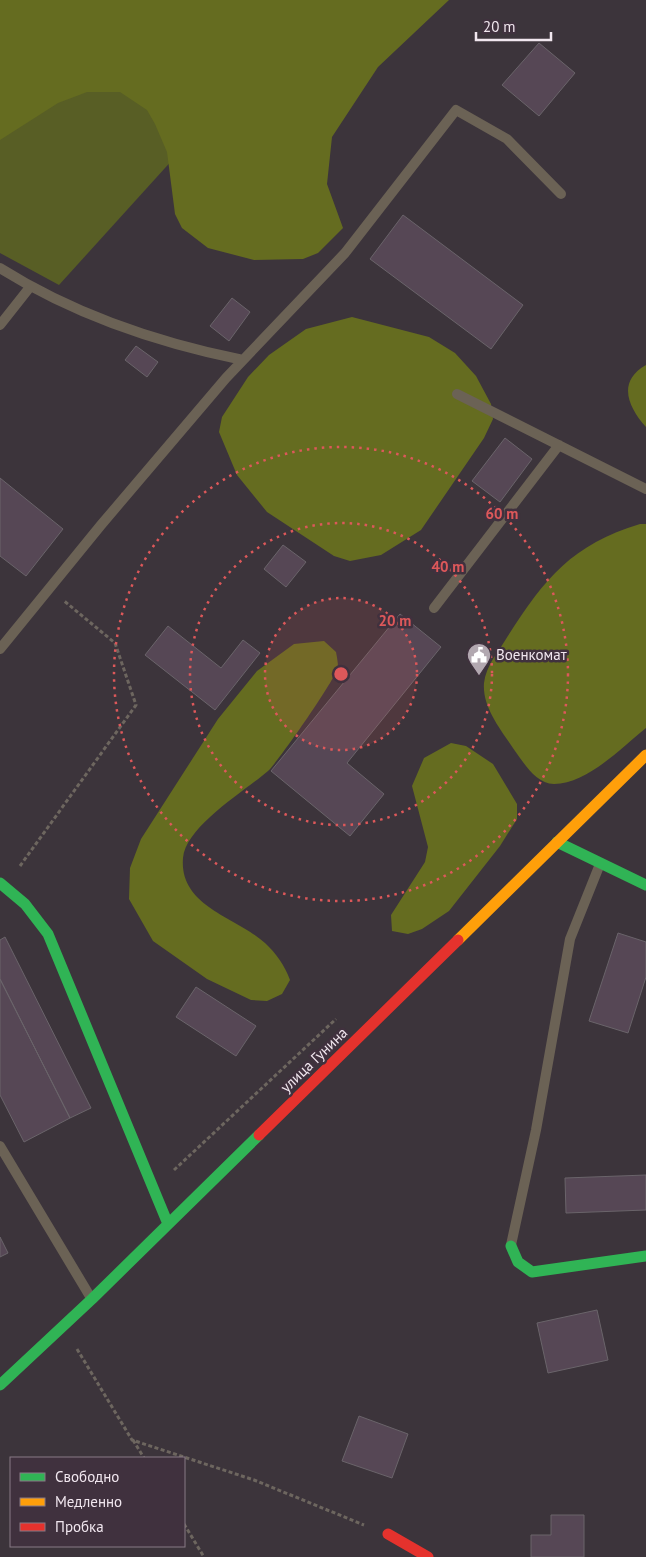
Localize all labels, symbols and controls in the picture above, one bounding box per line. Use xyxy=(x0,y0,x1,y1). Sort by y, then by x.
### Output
scale bar xyxy=(476,10,551,42)
text: 20 m xyxy=(483,17,516,36)
text: 60 m xyxy=(486,504,518,523)
text: 40 m xyxy=(432,557,464,576)
text: 20 m xyxy=(379,611,411,630)
public building icon: Военкомат xyxy=(466,642,492,676)
place label: Военкомат xyxy=(496,645,567,664)
centre of rings xyxy=(332,665,350,683)
street label: улица Гунина xyxy=(276,1023,351,1096)
legend xyxy=(10,1457,185,1547)
text: Свободно xyxy=(55,1467,119,1486)
text: Медленно xyxy=(55,1492,122,1511)
text: Пробка xyxy=(55,1517,104,1536)

